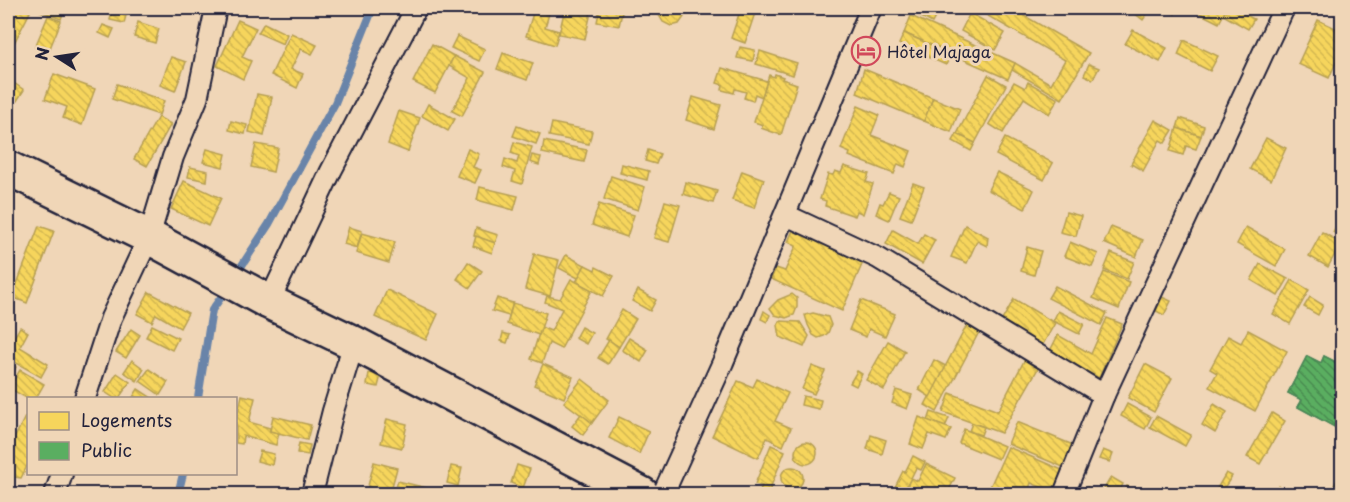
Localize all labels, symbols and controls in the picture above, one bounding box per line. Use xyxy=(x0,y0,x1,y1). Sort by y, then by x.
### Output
north arrow xyxy=(27,27,87,87)
hotel icon: Hôtel Majaga xyxy=(850,35,882,67)
place label: Hôtel Majaga xyxy=(887,39,991,63)
text: N xyxy=(28,45,54,62)
legend xyxy=(27,397,237,475)
text: Logements xyxy=(81,406,172,433)
text: Public xyxy=(81,436,132,463)

